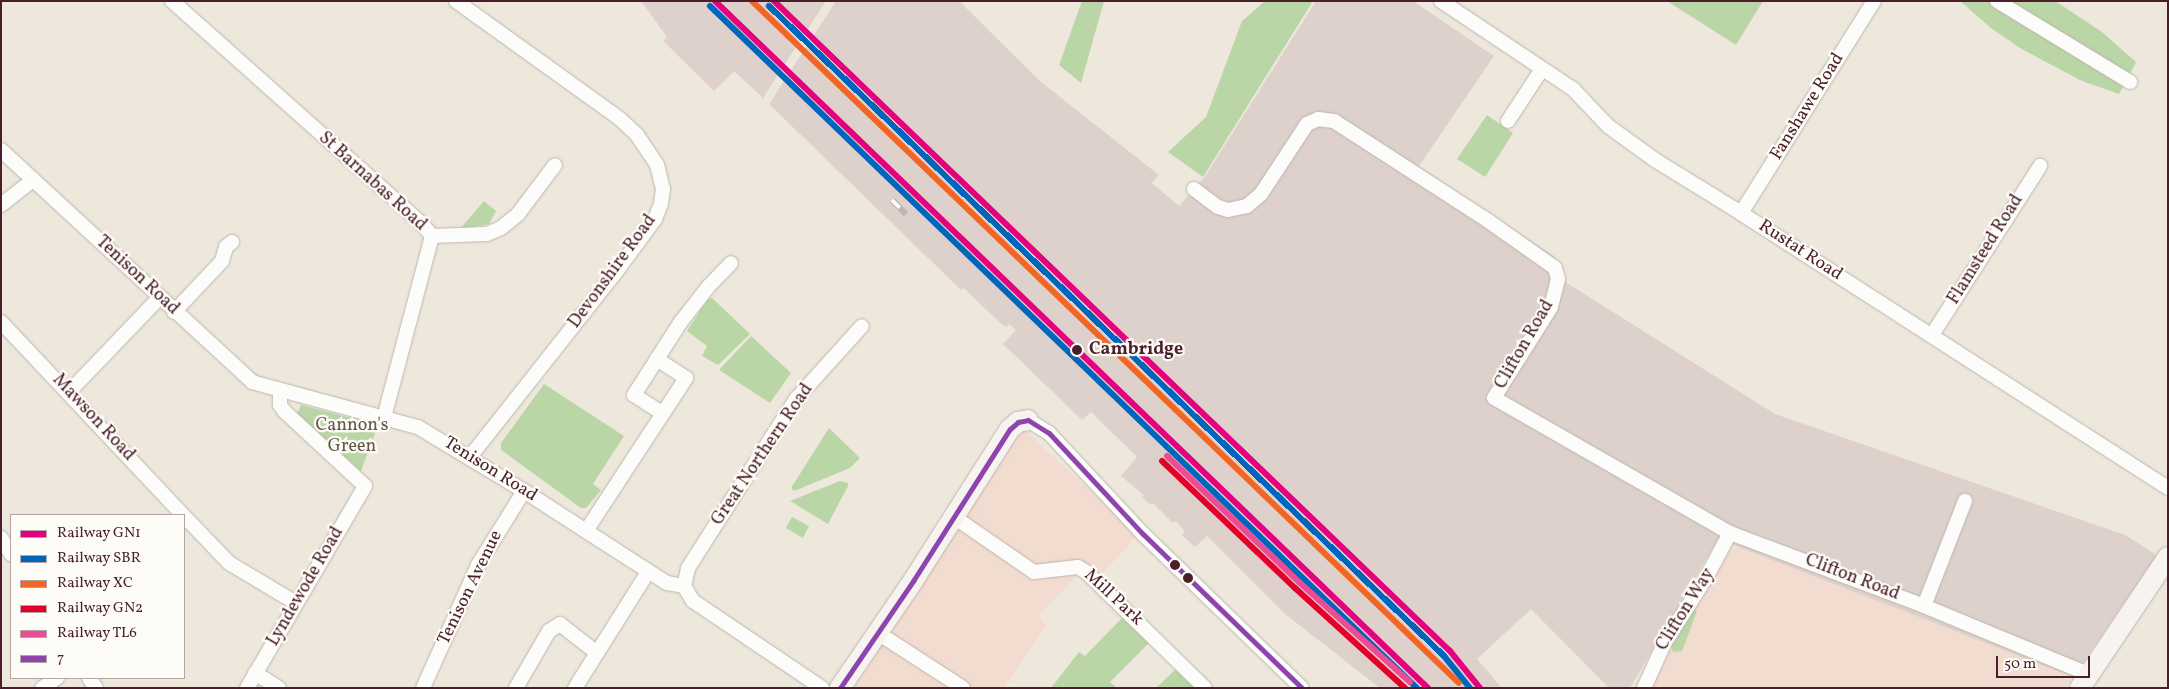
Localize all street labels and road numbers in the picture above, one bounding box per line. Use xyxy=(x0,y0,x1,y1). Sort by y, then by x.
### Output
street label: Fanshawe Road xyxy=(1766,49,1850,165)
street label: St Barnabas Road xyxy=(313,128,431,236)
street label: Flamsteed Road xyxy=(1944,191,2028,309)
street label: Devonshire Road xyxy=(564,211,662,333)
street label: Rustat Road xyxy=(1754,216,1846,286)
street label: Tenison Road xyxy=(91,232,183,320)
street label: Clifton Road xyxy=(1491,297,1559,393)
street label: Mawson Road xyxy=(47,370,139,466)
street label: Great Northern Road xyxy=(708,380,818,530)
street label: Tenison Road xyxy=(439,433,541,507)
street label: Lyndewode Road xyxy=(263,524,349,650)
street label: Tenison Avenue xyxy=(434,527,508,649)
street label: Clifton Road xyxy=(1802,550,1902,606)
street label: Mill Park xyxy=(1079,565,1147,631)
street label: Clifton Way xyxy=(1652,565,1720,655)

